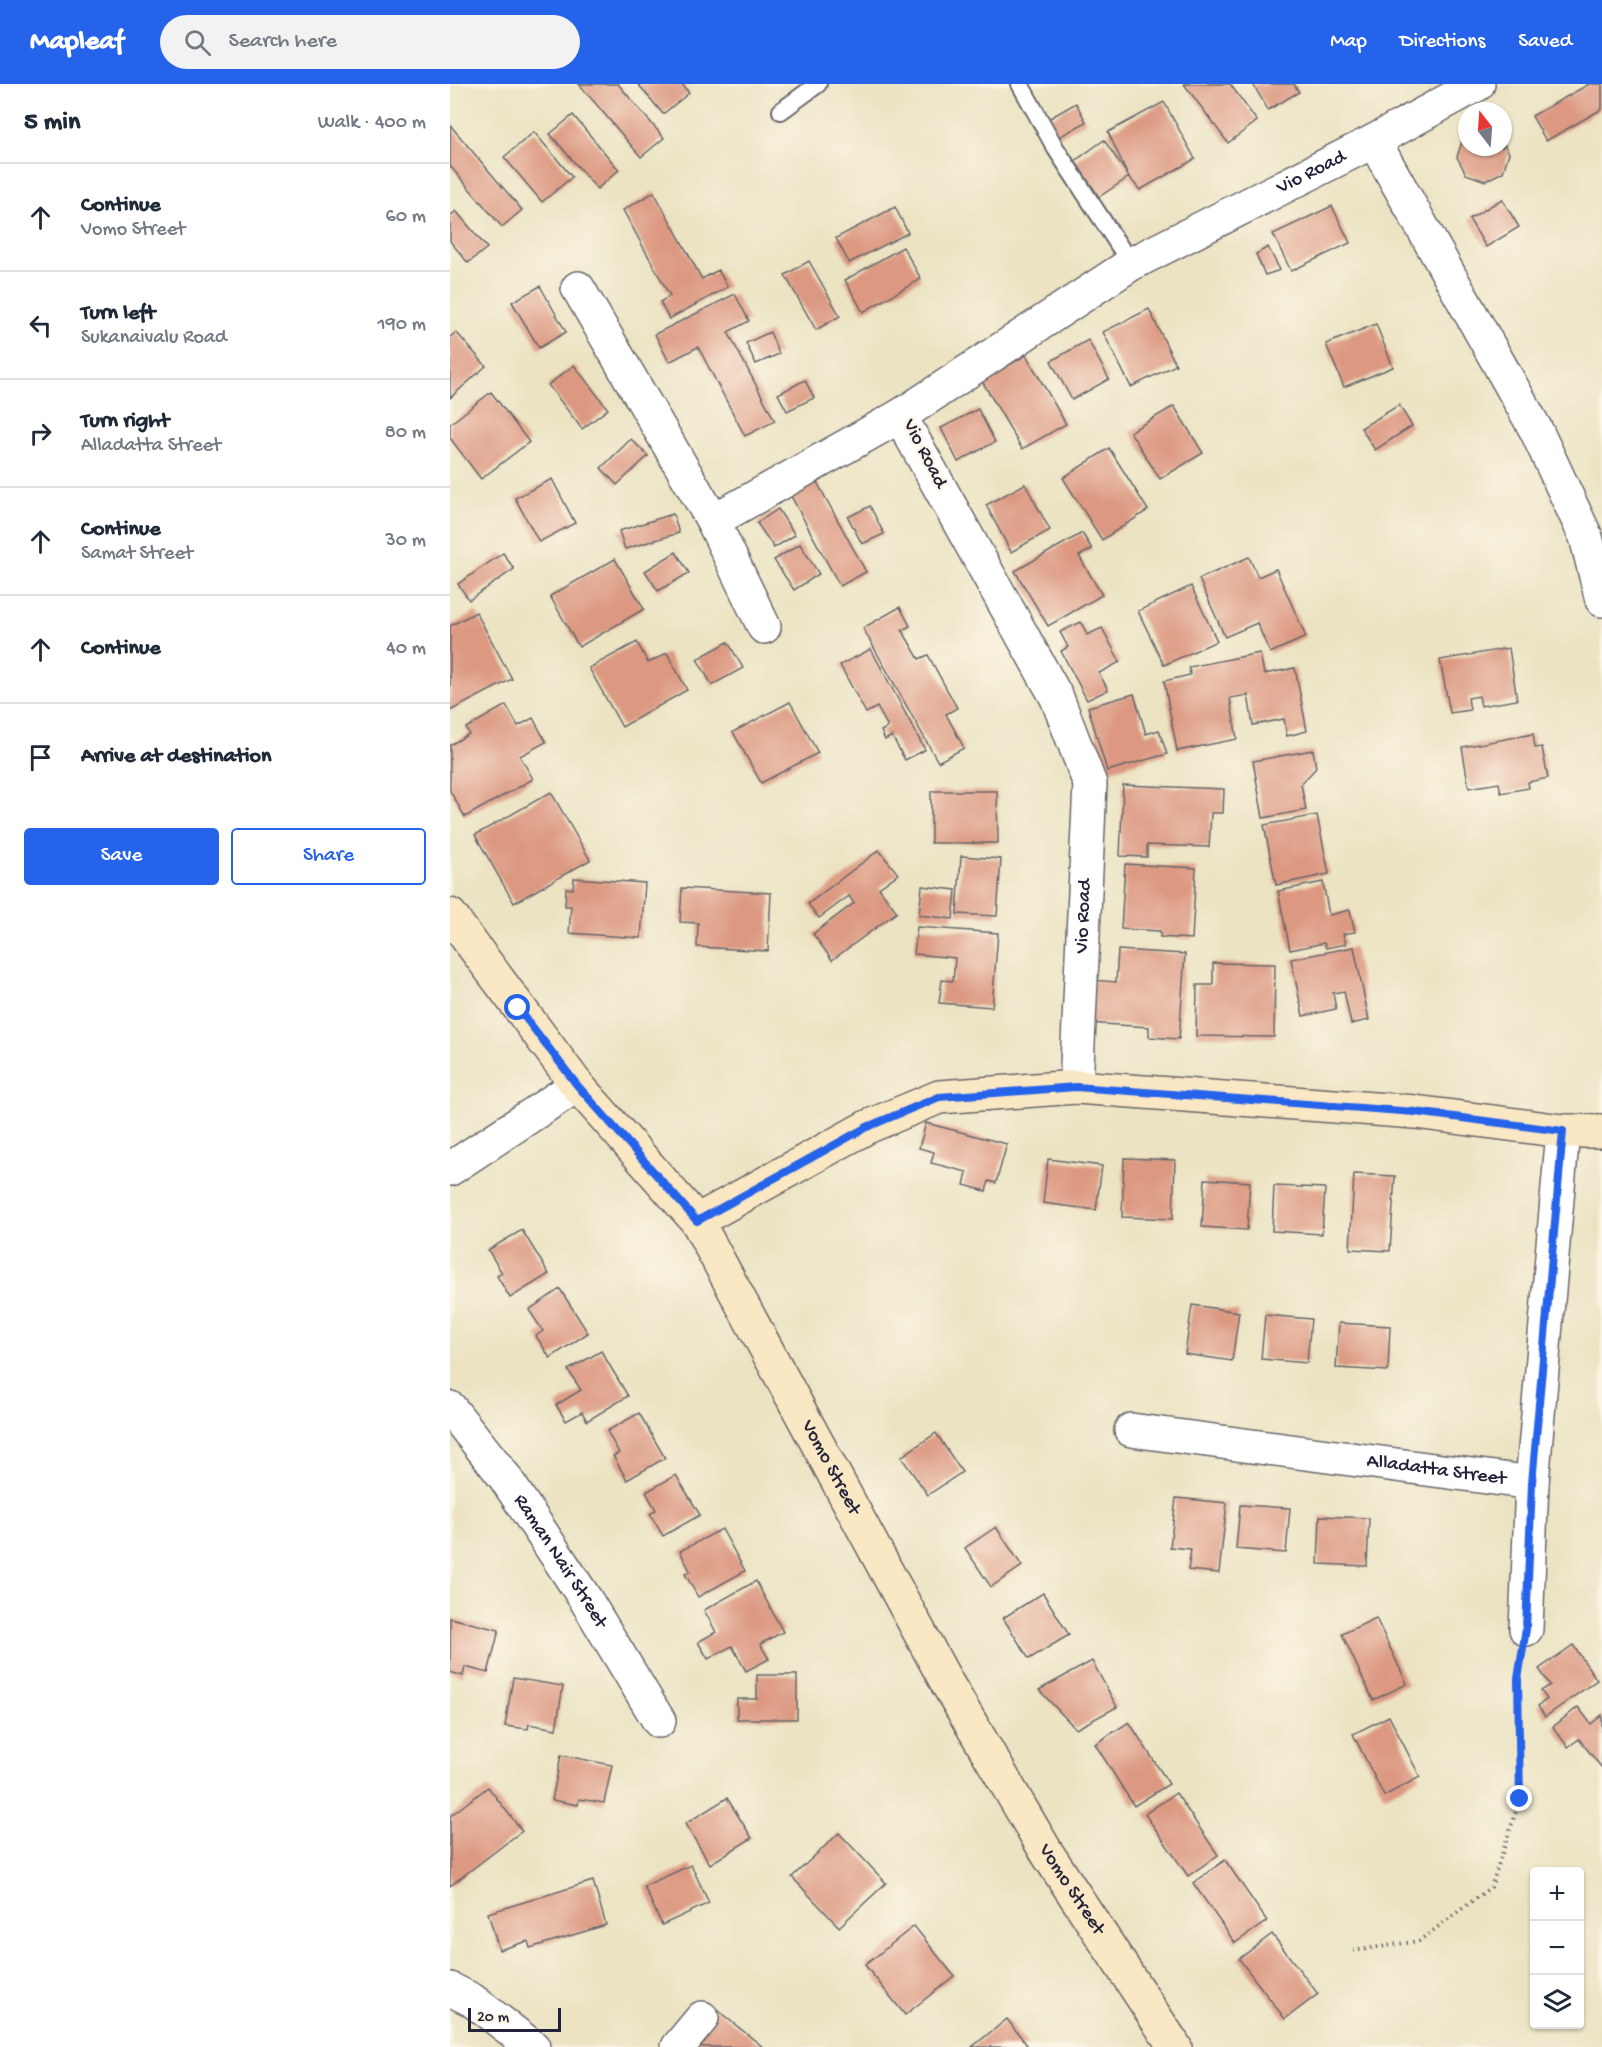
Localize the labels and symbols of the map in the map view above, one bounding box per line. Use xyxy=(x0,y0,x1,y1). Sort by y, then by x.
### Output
north arrow xyxy=(1458,102,1512,156)
street label: Vio Road xyxy=(1272,145,1352,200)
street label: Vio Road xyxy=(896,415,952,494)
street label: Vio Road xyxy=(1071,876,1097,955)
route start xyxy=(504,994,530,1020)
street label: Vomo Street xyxy=(795,1415,866,1521)
street label: Alladatta Street xyxy=(1365,1450,1509,1491)
street label: Raman Nair Street xyxy=(508,1490,613,1634)
route end xyxy=(1506,1785,1532,1811)
street label: Vomo Street xyxy=(1032,1839,1110,1941)
scale bar xyxy=(468,2005,561,2032)

